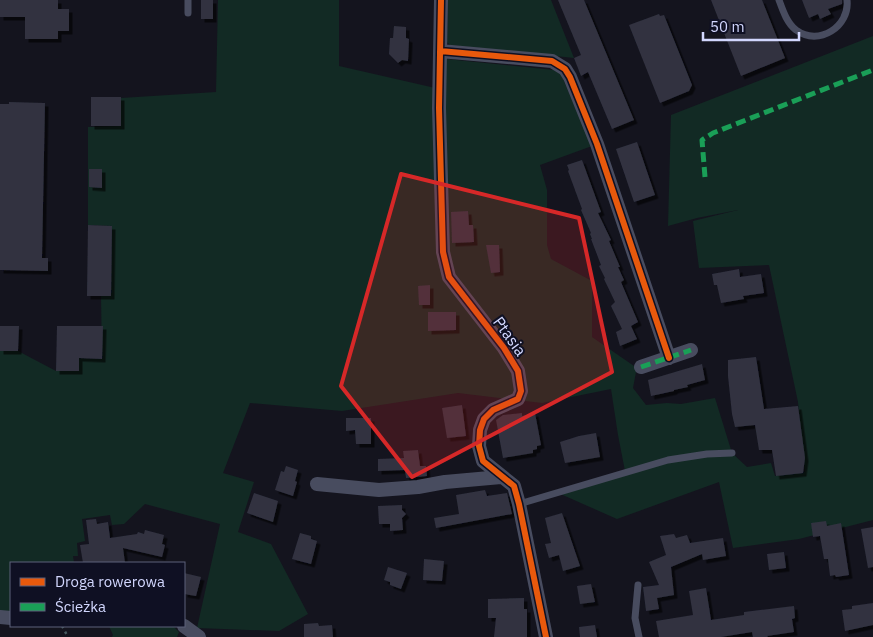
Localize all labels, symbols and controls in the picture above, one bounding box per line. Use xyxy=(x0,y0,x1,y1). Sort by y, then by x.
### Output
scale bar xyxy=(703,10,799,42)
text: 50 m xyxy=(710,17,745,36)
street label: Ptasia xyxy=(489,312,531,360)
legend xyxy=(10,562,185,627)
text: Droga rowerowa xyxy=(55,572,165,591)
text: Ścieżka xyxy=(55,597,106,616)

